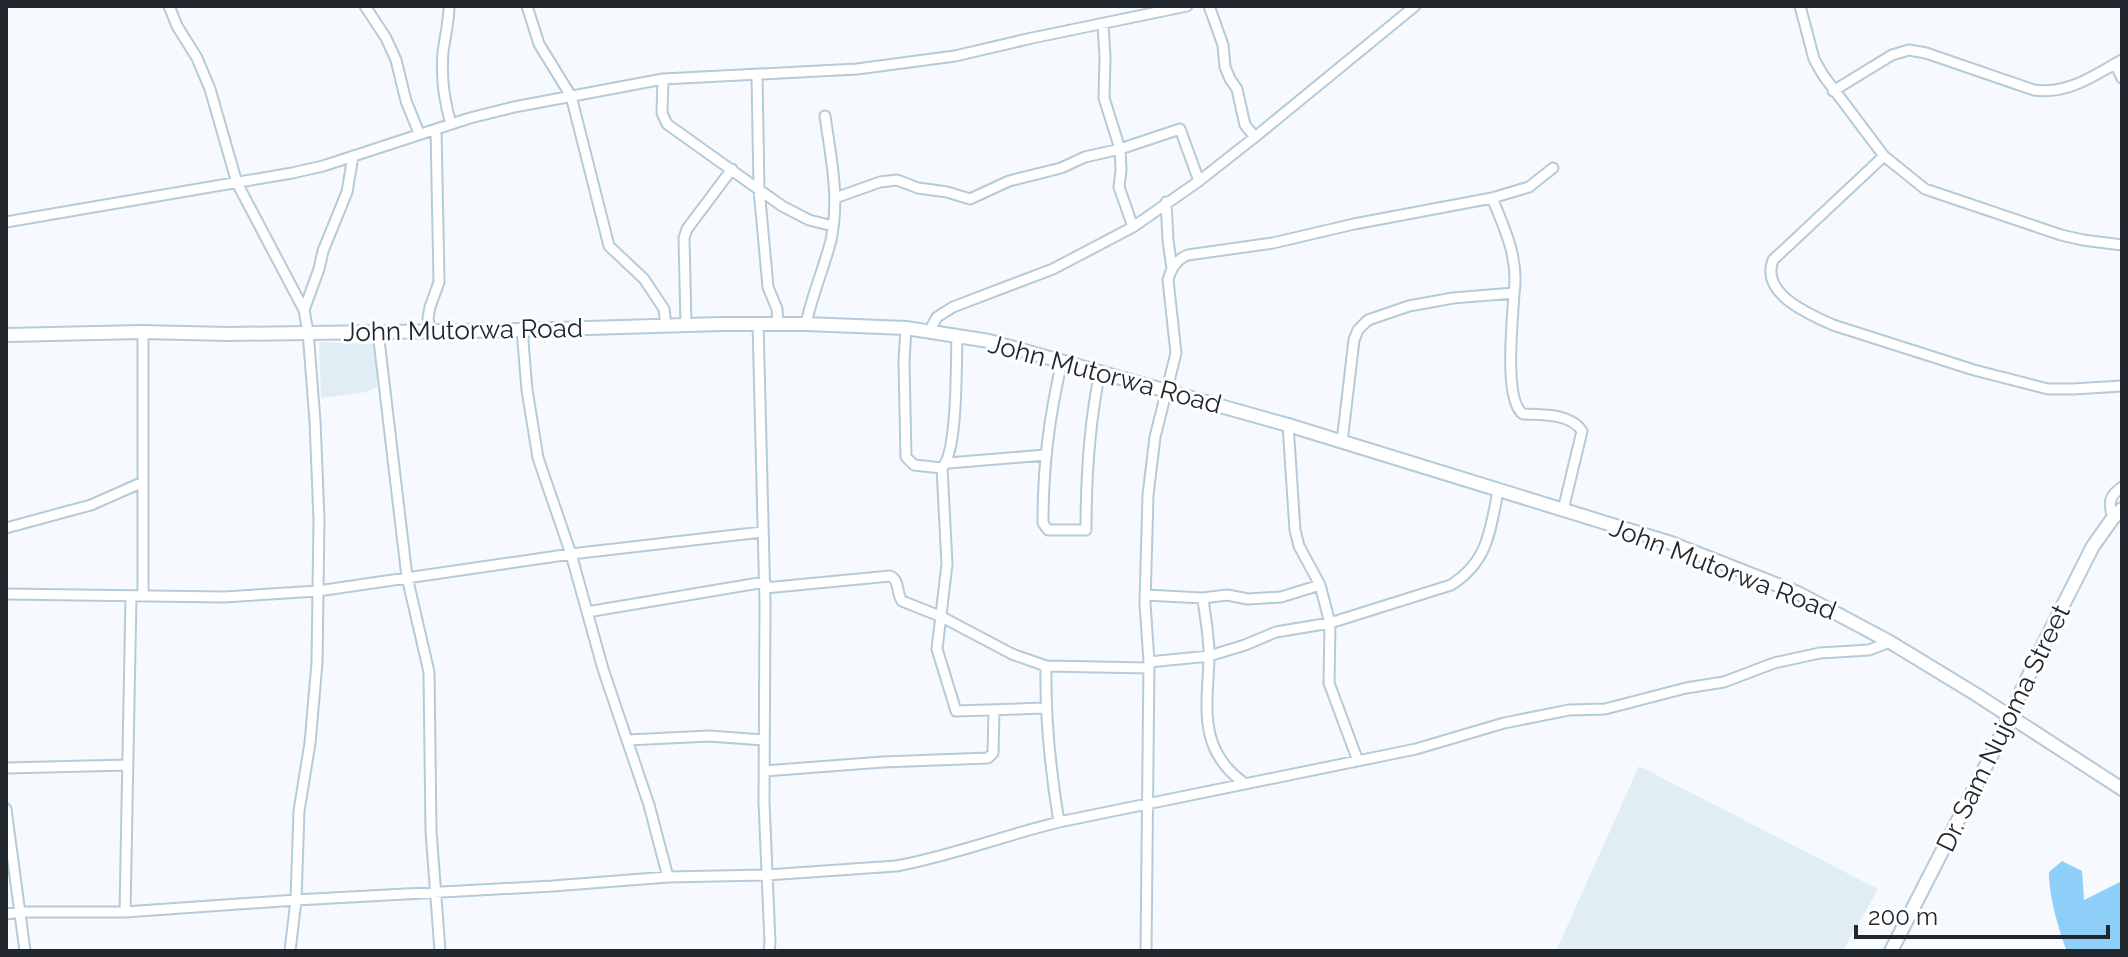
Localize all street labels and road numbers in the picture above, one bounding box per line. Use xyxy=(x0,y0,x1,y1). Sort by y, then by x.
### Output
street label: John Mutorwa Road xyxy=(343,313,583,347)
street label: John Mutorwa Road xyxy=(985,328,1225,420)
street label: John Mutorwa Road xyxy=(1606,512,1840,626)
street label: Dr. Sam Nujoma Street xyxy=(1930,599,2076,856)

